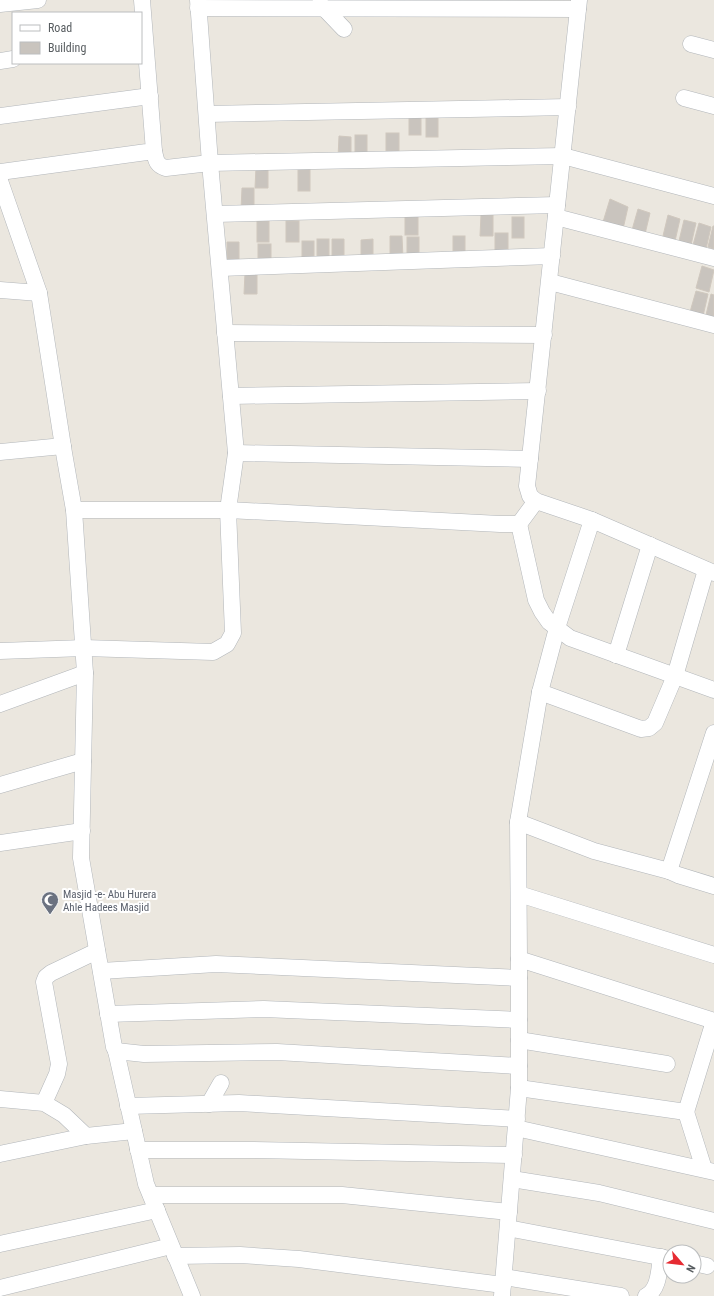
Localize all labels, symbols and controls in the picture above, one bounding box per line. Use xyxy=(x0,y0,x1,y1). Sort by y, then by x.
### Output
legend xyxy=(12,12,142,64)
text: Road xyxy=(48,21,72,35)
text: Building xyxy=(48,41,86,55)
place label: Masjid -e- Abu Hurera Ahle Hadees Masjid xyxy=(63,888,156,914)
mosque icon: Masjid -e- Abu Hurera Ahle Hadees Masjid xyxy=(40,890,60,915)
north arrow xyxy=(662,1244,702,1284)
text: N xyxy=(683,1262,698,1275)

